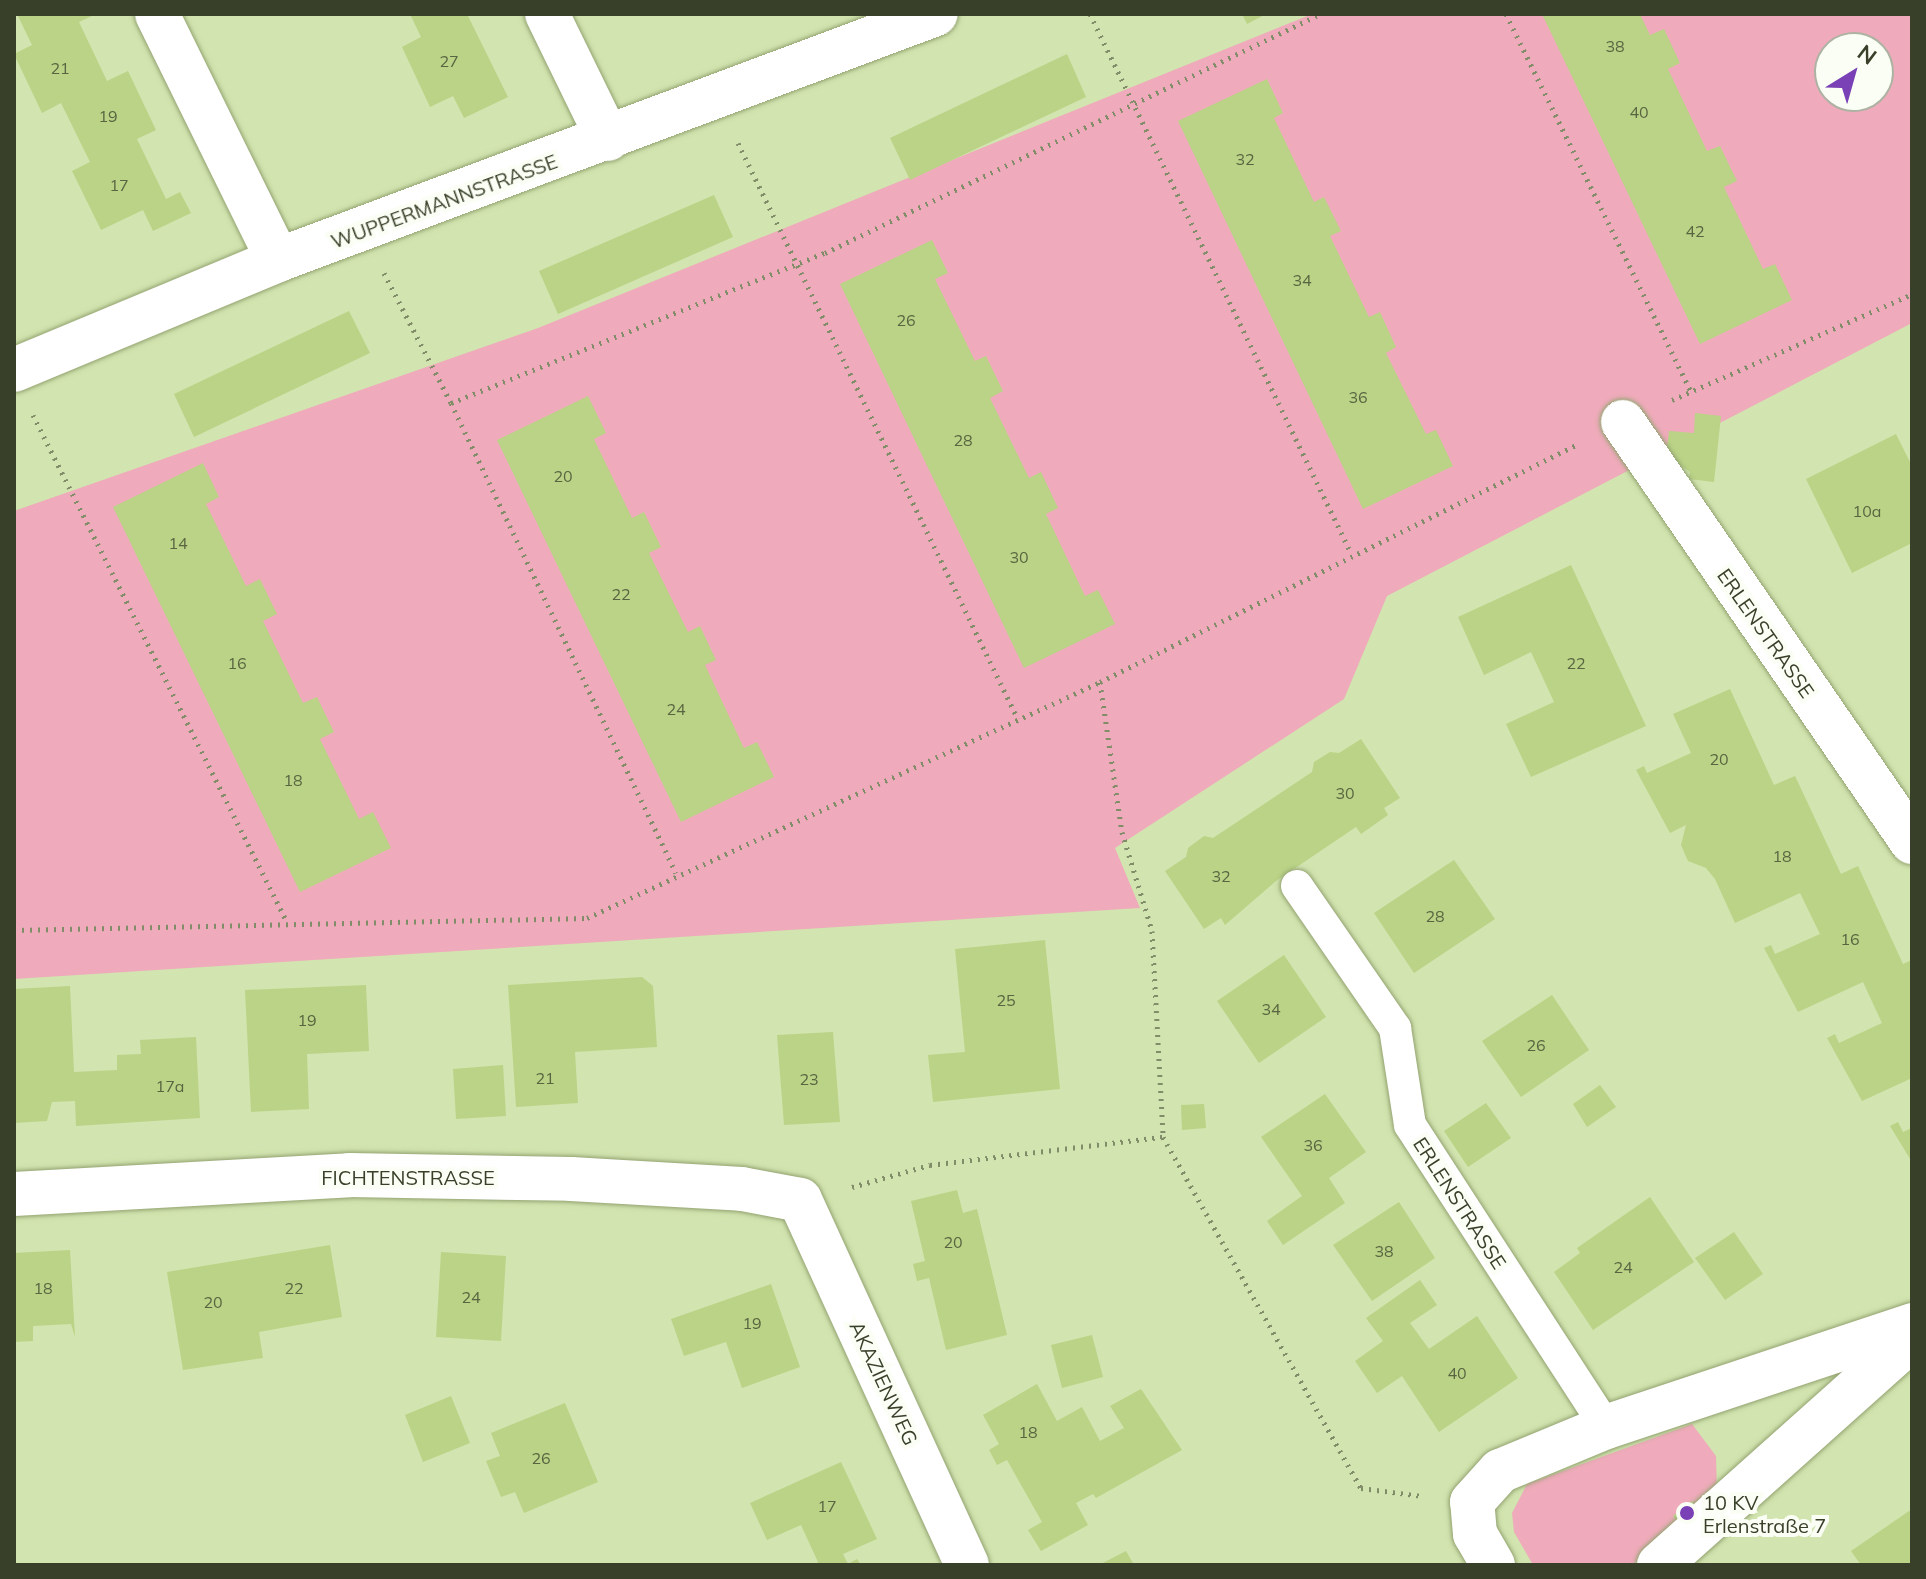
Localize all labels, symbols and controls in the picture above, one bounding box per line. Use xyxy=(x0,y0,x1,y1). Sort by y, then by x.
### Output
north arrow xyxy=(1814,32,1894,112)
house number: 38 xyxy=(1605,36,1625,56)
text: N xyxy=(1852,38,1882,71)
house number: 27 xyxy=(439,51,459,71)
house number: 21 xyxy=(50,58,70,78)
house number: 40 xyxy=(1629,102,1649,122)
house number: 19 xyxy=(98,106,118,126)
street label: WUPPERMANNSTRASSE xyxy=(327,149,561,253)
house number: 32 xyxy=(1235,149,1255,169)
house number: 17 xyxy=(109,175,129,195)
house number: 42 xyxy=(1685,221,1705,241)
house number: 34 xyxy=(1292,270,1312,290)
house number: 26 xyxy=(896,310,916,330)
house number: 36 xyxy=(1348,387,1368,407)
house number: 28 xyxy=(953,430,973,450)
house number: 20 xyxy=(553,466,573,486)
house number: 10a xyxy=(1853,501,1881,521)
house number: 14 xyxy=(168,533,188,553)
house number: 30 xyxy=(1009,547,1029,567)
street label: ERLENSTRASSE xyxy=(1712,564,1820,702)
house number: 22 xyxy=(611,584,631,604)
house number: 16 xyxy=(227,653,247,673)
house number: 22 xyxy=(1566,653,1586,673)
house number: 24 xyxy=(666,699,686,719)
house number: 20 xyxy=(1709,749,1729,769)
house number: 18 xyxy=(283,770,303,790)
house number: 30 xyxy=(1335,783,1355,803)
house number: 18 xyxy=(1772,846,1792,866)
house number: 32 xyxy=(1211,866,1231,886)
house number: 28 xyxy=(1425,906,1445,926)
house number: 16 xyxy=(1840,929,1860,949)
house number: 25 xyxy=(996,990,1016,1010)
house number: 34 xyxy=(1261,999,1281,1019)
house number: 19 xyxy=(297,1010,317,1030)
house number: 26 xyxy=(1526,1035,1546,1055)
house number: 21 xyxy=(535,1068,555,1088)
house number: 23 xyxy=(799,1069,819,1089)
house number: 17a xyxy=(156,1076,184,1096)
street label: ERLENSTRASSE xyxy=(1408,1133,1512,1273)
house number: 36 xyxy=(1303,1135,1323,1155)
street label: FICHTENSTRASSE xyxy=(321,1165,495,1189)
house number: 20 xyxy=(943,1232,963,1252)
house number: 38 xyxy=(1374,1241,1394,1261)
house number: 24 xyxy=(1613,1257,1633,1277)
house number: 18 xyxy=(33,1278,53,1298)
house number: 22 xyxy=(284,1278,304,1298)
house number: 24 xyxy=(461,1287,481,1307)
house number: 20 xyxy=(203,1292,223,1312)
house number: 19 xyxy=(742,1313,762,1333)
street label: AKAZIENWEG xyxy=(845,1317,923,1449)
house number: 40 xyxy=(1447,1363,1467,1383)
house number: 18 xyxy=(1018,1422,1038,1442)
house number: 26 xyxy=(531,1448,551,1468)
place label: 10 KV Erlenstraße 7 xyxy=(1703,1490,1826,1537)
house number: 17 xyxy=(817,1496,837,1516)
marker: 10 KV Erlenstraße 7 xyxy=(1678,1504,1696,1522)

